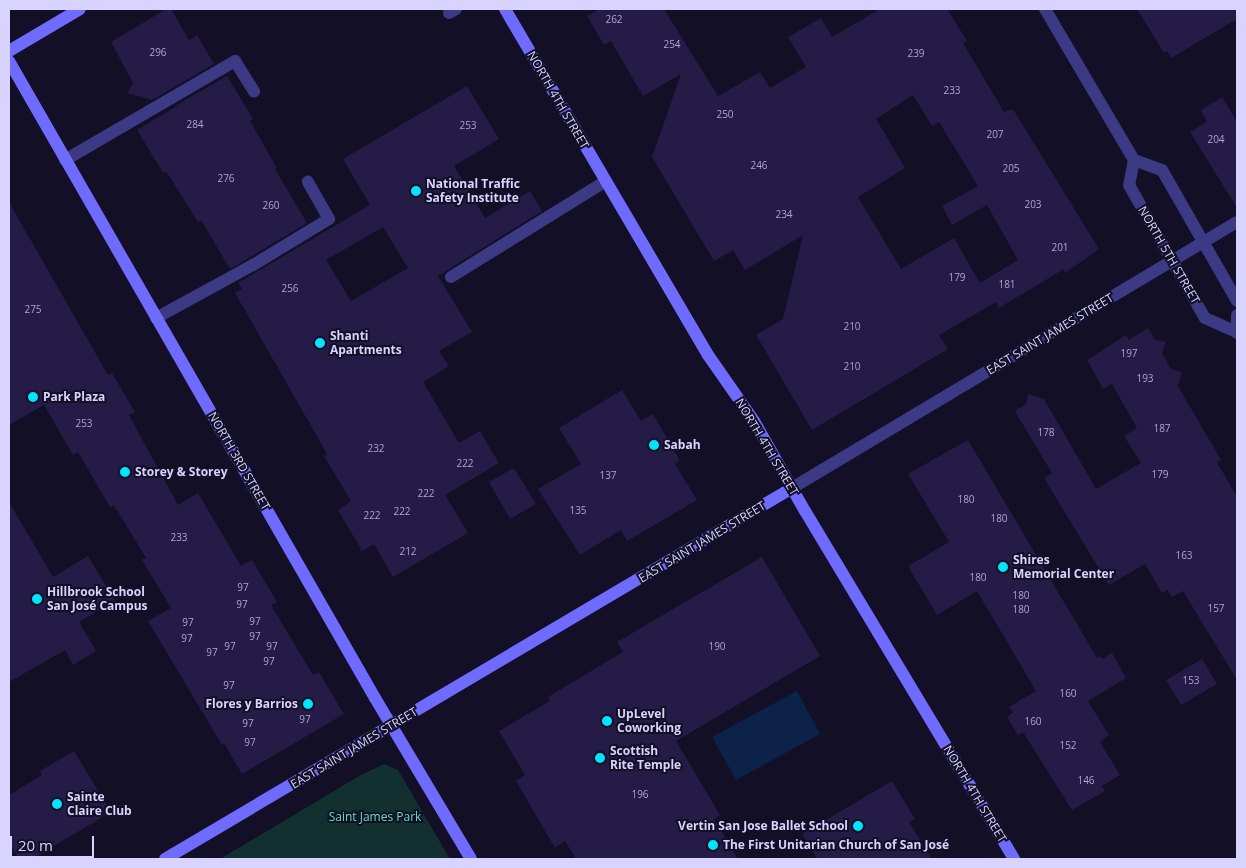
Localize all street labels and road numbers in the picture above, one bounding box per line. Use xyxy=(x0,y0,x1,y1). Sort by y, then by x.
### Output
street label: NORTH 4TH STREET xyxy=(524,49,592,151)
street label: NORTH 5TH STREET xyxy=(1135,204,1203,306)
street label: EAST SAINT JAMES STREET xyxy=(984,290,1116,378)
street label: NORTH 4TH STREET xyxy=(732,396,802,498)
street label: NORTH 3RD STREET xyxy=(205,409,273,513)
street label: EAST SAINT JAMES STREET xyxy=(636,498,768,586)
street label: EAST SAINT JAMES STREET xyxy=(288,704,420,792)
street label: NORTH 4TH STREET xyxy=(940,743,1010,845)

